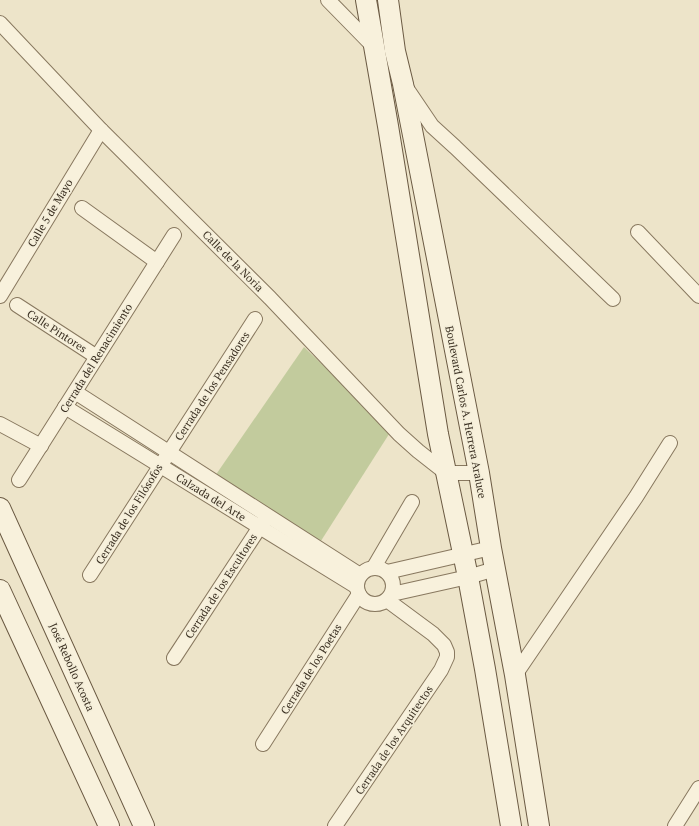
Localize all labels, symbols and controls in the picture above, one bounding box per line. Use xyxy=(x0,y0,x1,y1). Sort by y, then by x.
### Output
street label: Calle 5 de Mayo xyxy=(24,176,76,250)
street label: Calle de la Noria xyxy=(200,228,267,295)
street label: Cerrada del Renacimiento xyxy=(57,301,135,415)
street label: Calle Pintores xyxy=(24,306,90,356)
street label: Boulevard Carlos A. Herrera Araluce xyxy=(442,325,490,500)
street label: Cerrada de los Pensadores xyxy=(172,329,253,443)
street label: Cerrada de los Filósofos xyxy=(92,461,166,567)
street label: Calzada del Arte xyxy=(173,470,249,524)
street label: Cerrada de los Escultores xyxy=(182,531,260,641)
street label: José Rebollo Acosta xyxy=(46,621,98,714)
street label: Cerrada de los Poetas xyxy=(277,621,345,717)
street label: Cerrada de los Arquitectos xyxy=(352,683,436,797)

